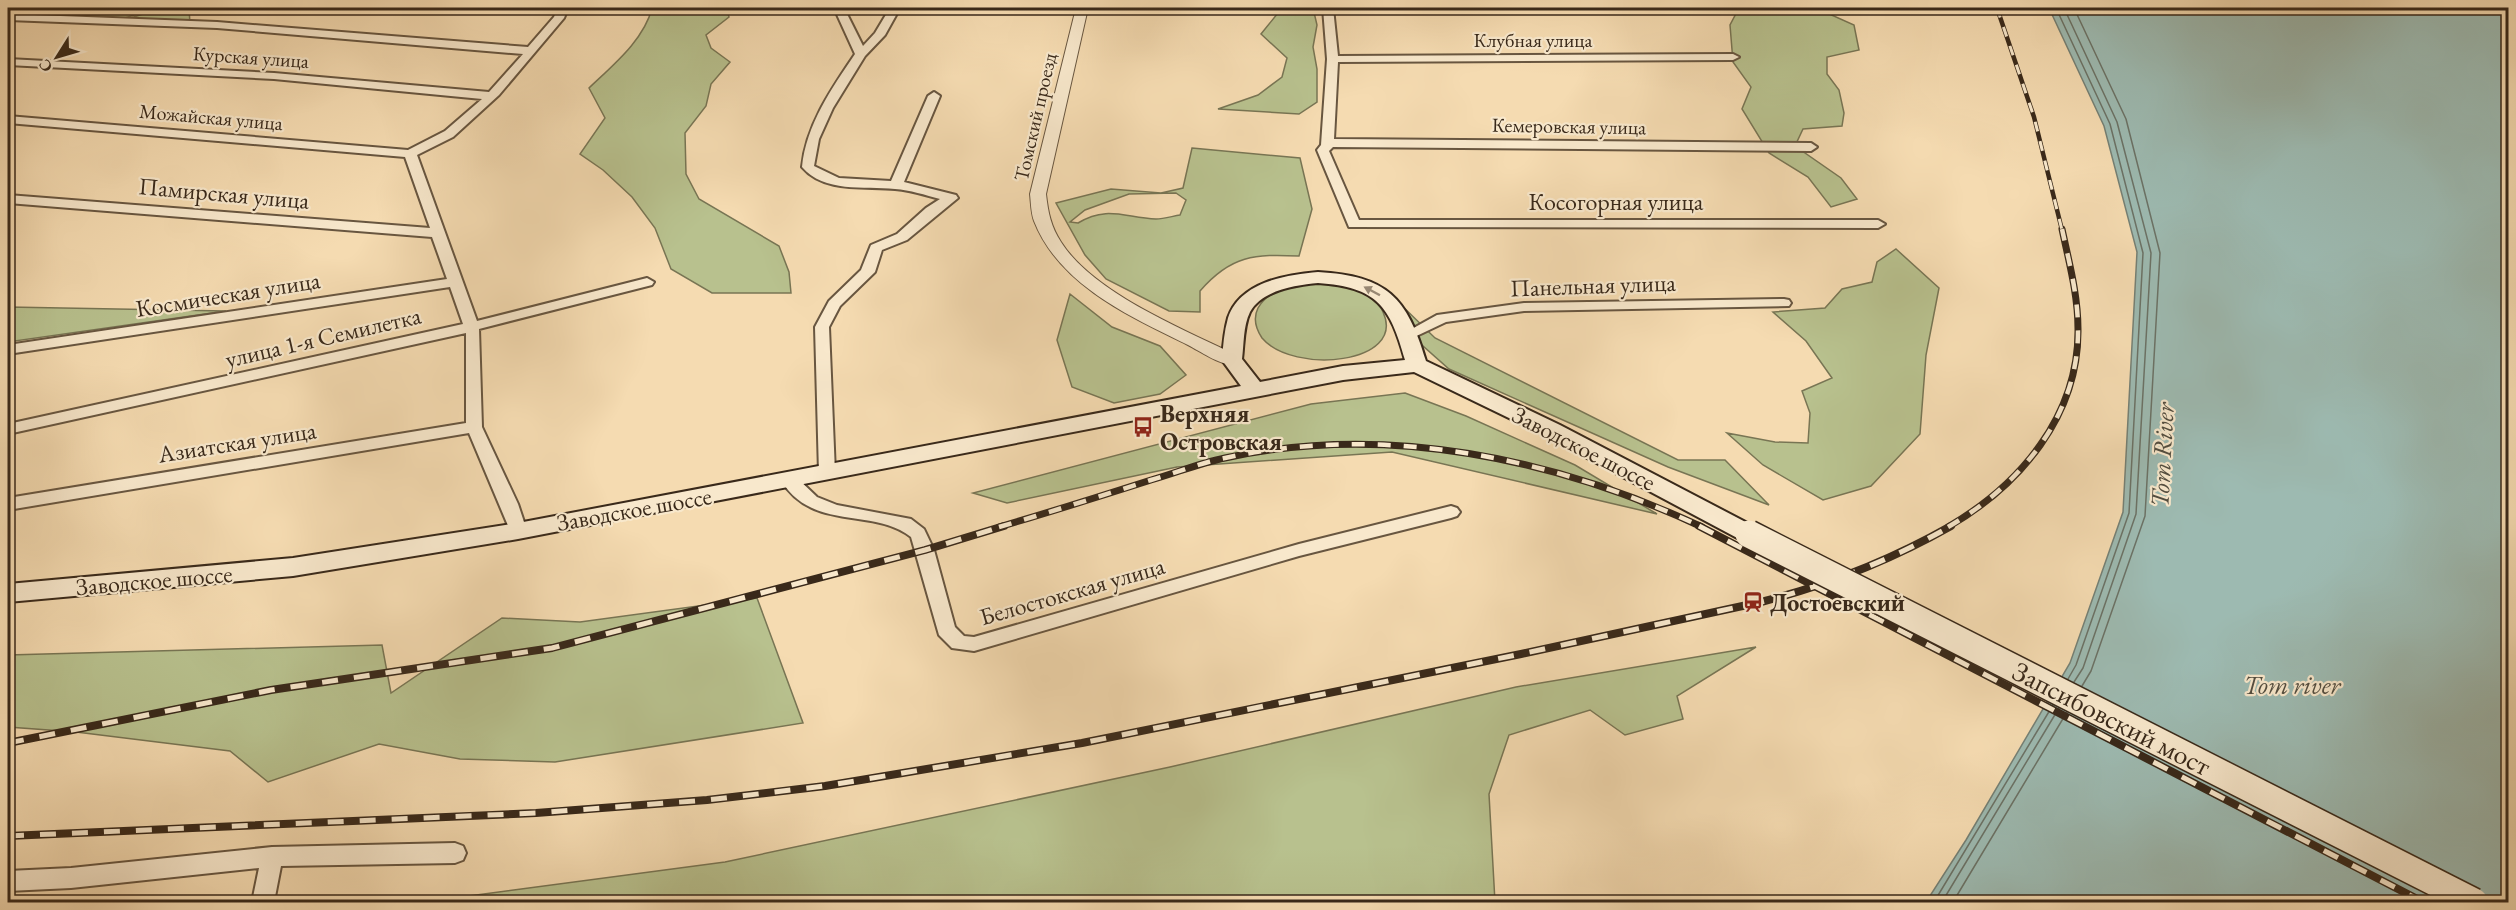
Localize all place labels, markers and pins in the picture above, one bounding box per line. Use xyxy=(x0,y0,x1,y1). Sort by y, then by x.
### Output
place label: Верхняя Островская xyxy=(1160,398,1282,457)
bus stop icon: Верхняя Островская xyxy=(1131,415,1155,439)
place label: Достоевский xyxy=(1770,587,1905,618)
station icon: Достоевский xyxy=(1741,590,1765,614)

